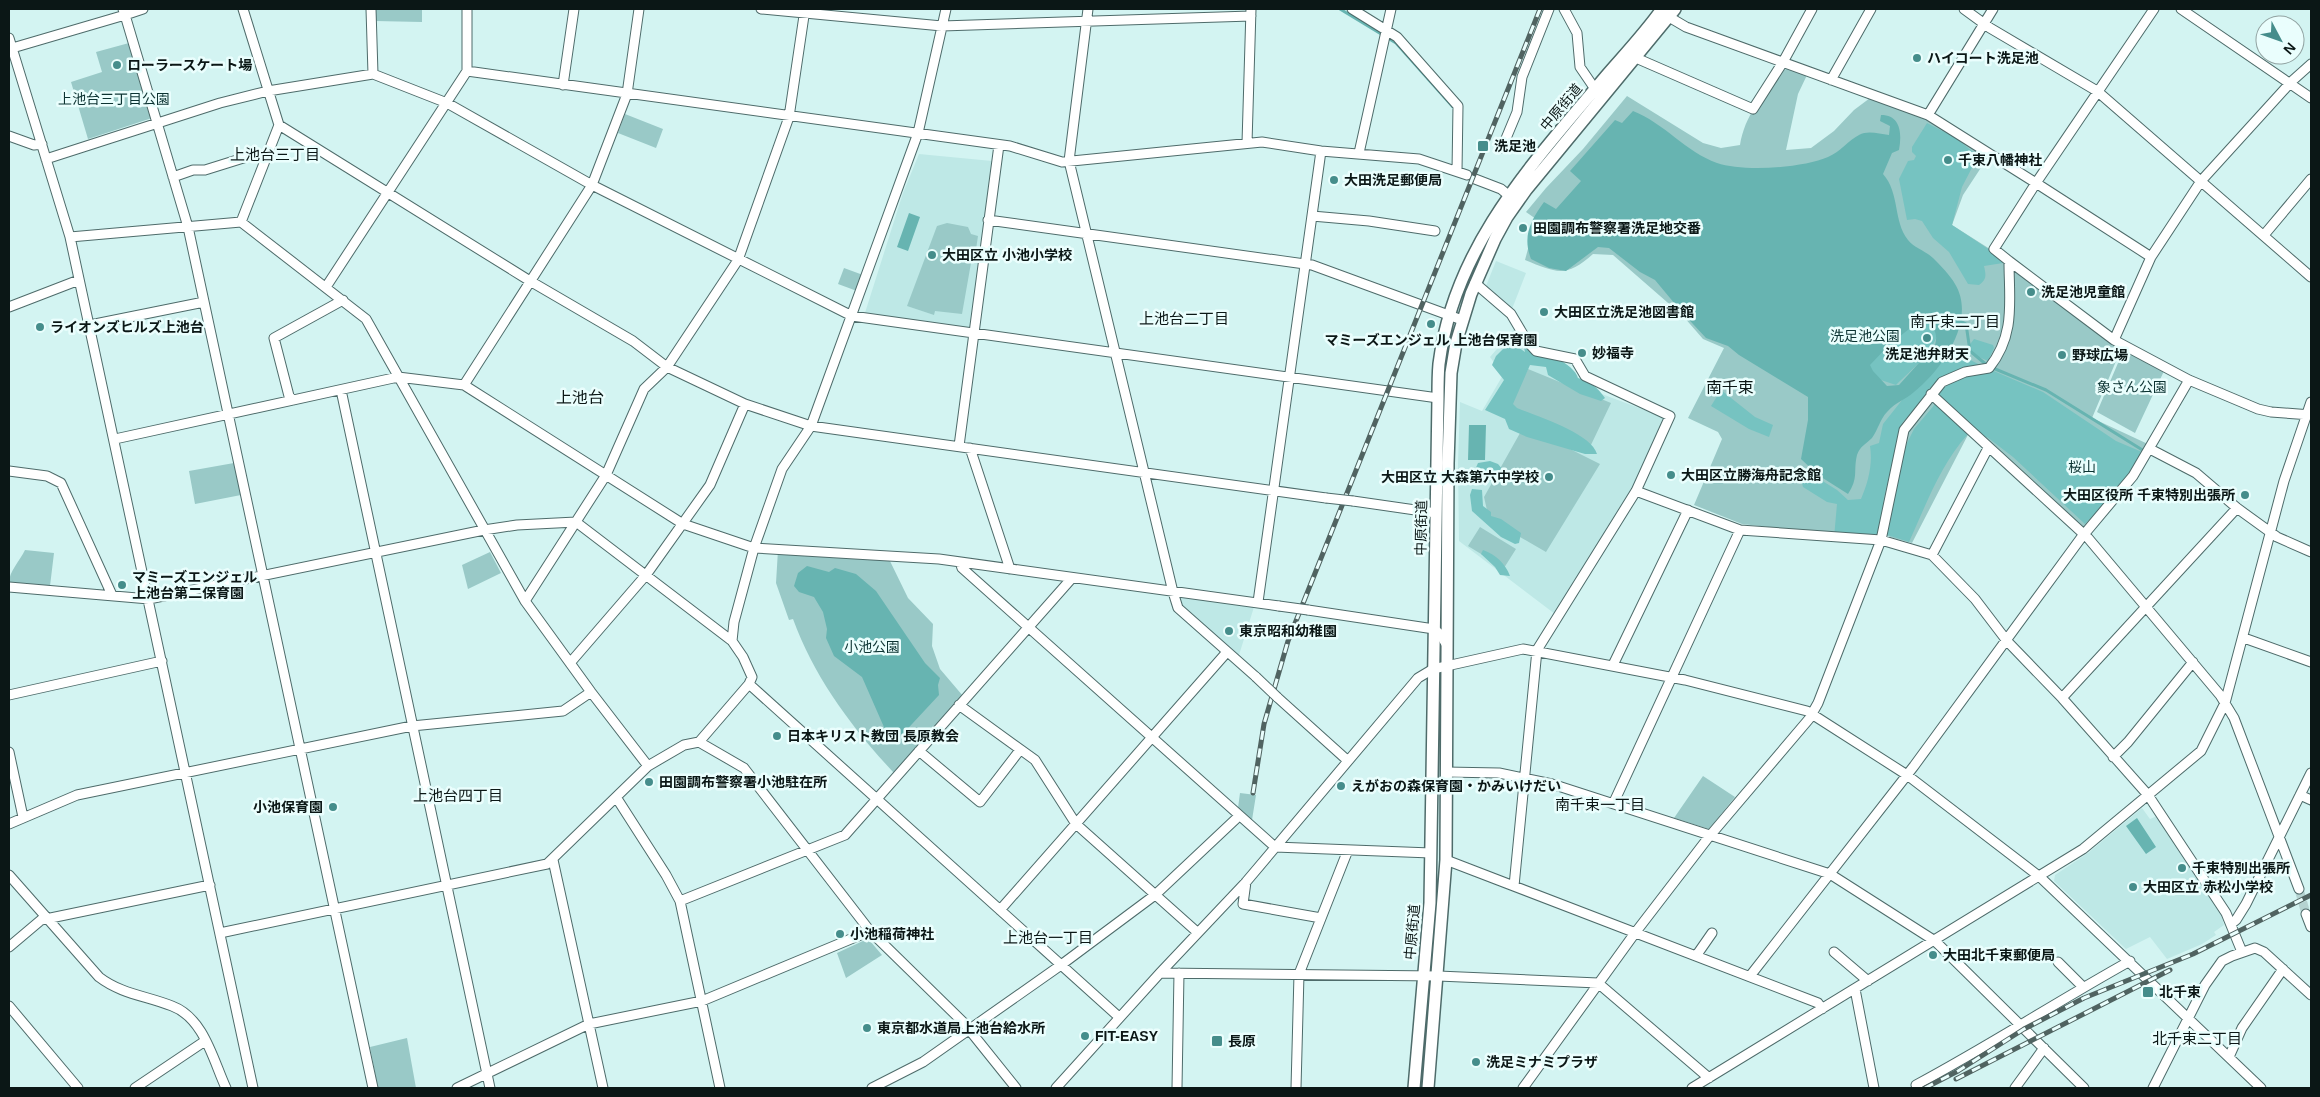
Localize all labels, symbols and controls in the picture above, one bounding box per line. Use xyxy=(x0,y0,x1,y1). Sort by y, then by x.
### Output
north arrow xyxy=(2255,15,2305,65)
text: N xyxy=(2280,39,2299,58)
place label: ハイコート洗足池 xyxy=(1927,50,2039,66)
marker: ハイコート洗足池 xyxy=(1911,52,1923,64)
place label: ローラースケート場 xyxy=(127,57,252,73)
marker: ローラースケート場 xyxy=(111,59,123,71)
street label: 中原街道 xyxy=(1537,80,1585,134)
park label: 上池台三丁目公園 xyxy=(58,91,170,107)
place label: 洗足池 xyxy=(1494,138,1536,154)
marker: 洗足池 xyxy=(1476,139,1490,153)
district label: 上池台三丁目 xyxy=(230,146,320,163)
place label: 千束八幡神社 xyxy=(1958,152,2042,168)
marker: 千束八幡神社 xyxy=(1942,154,1954,166)
place label: 大田洗足郵便局 xyxy=(1344,172,1442,188)
marker: 大田洗足郵便局 xyxy=(1328,174,1340,186)
place label: 田園調布警察署洗足地交番 xyxy=(1533,220,1701,236)
marker: 田園調布警察署洗足地交番 xyxy=(1517,222,1529,234)
place label: 大田区立 小池小学校 xyxy=(942,247,1072,263)
marker: 大田区立 小池小学校 xyxy=(926,249,938,261)
place label: 洗足池児童館 xyxy=(2041,284,2125,300)
marker: 洗足池児童館 xyxy=(2025,286,2037,298)
place label: 大田区立洗足池図書館 xyxy=(1554,304,1694,320)
marker: 大田区立洗足池図書館 xyxy=(1538,306,1550,318)
district label: 上池台二丁目 xyxy=(1139,310,1229,327)
district label: 南千束二丁目 xyxy=(1910,313,2000,330)
marker: マミーズエンジェル 上池台保育園 xyxy=(1425,318,1437,330)
place label: ライオンズヒルズ上池台 xyxy=(50,319,204,335)
marker: ライオンズヒルズ上池台 xyxy=(34,321,46,333)
park label: 洗足池公園 xyxy=(1830,328,1900,344)
place label: マミーズエンジェル 上池台保育園 xyxy=(1324,332,1538,348)
marker: 洗足池弁財天 xyxy=(1921,332,1933,344)
place label: 妙福寺 xyxy=(1592,345,1634,361)
place label: 洗足池弁財天 xyxy=(1885,346,1969,362)
marker: 妙福寺 xyxy=(1576,347,1588,359)
place label: 野球広場 xyxy=(2072,347,2128,363)
marker: 野球広場 xyxy=(2056,349,2068,361)
district label: 南千束 xyxy=(1706,379,1754,396)
park label: 象さん公園 xyxy=(2097,379,2167,395)
district label: 上池台 xyxy=(556,389,604,406)
park label: 桜山 xyxy=(2068,459,2096,475)
place label: 大田区立勝海舟記念館 xyxy=(1681,467,1821,483)
place label: 大田区立 大森第六中学校 xyxy=(1381,469,1539,485)
marker: 大田区立勝海舟記念館 xyxy=(1665,469,1677,481)
marker: 大田区立 大森第六中学校 xyxy=(1543,471,1555,483)
place label: 大田区役所 千束特別出張所 xyxy=(2063,487,2235,503)
marker: 大田区役所 千束特別出張所 xyxy=(2239,489,2251,501)
street label: 中原街道 xyxy=(1413,500,1429,556)
place label: マミーズエンジェル 上池台第二保育園 xyxy=(132,569,257,601)
marker: マミーズエンジェル 上池台第二保育園 xyxy=(116,579,128,591)
place label: 東京昭和幼稚園 xyxy=(1239,623,1337,639)
marker: 東京昭和幼稚園 xyxy=(1223,625,1235,637)
park label: 小池公園 xyxy=(844,639,900,655)
place label: 日本キリスト教団 長原教会 xyxy=(787,728,959,744)
marker: 日本キリスト教団 長原教会 xyxy=(771,730,783,742)
place label: 田園調布警察署小池駐在所 xyxy=(659,774,827,790)
marker: 田園調布警察署小池駐在所 xyxy=(643,776,655,788)
place label: えがおの森保育園・かみいけだい xyxy=(1351,778,1561,794)
marker: えがおの森保育園・かみいけだい xyxy=(1335,780,1347,792)
district label: 上池台四丁目 xyxy=(413,787,503,804)
district label: 南千束一丁目 xyxy=(1555,796,1645,813)
place label: 小池保育園 xyxy=(253,799,323,815)
marker: 小池保育園 xyxy=(327,801,339,813)
place label: 千束特別出張所 xyxy=(2192,860,2290,876)
marker: 千束特別出張所 xyxy=(2176,862,2188,874)
place label: 大田区立 赤松小学校 xyxy=(2143,879,2273,895)
marker: 大田区立 赤松小学校 xyxy=(2127,881,2139,893)
street label: 中原街道 xyxy=(1402,903,1422,961)
place label: 小池稲荷神社 xyxy=(850,926,934,942)
marker: 小池稲荷神社 xyxy=(834,928,846,940)
district label: 上池台一丁目 xyxy=(1003,929,1093,946)
place label: 大田北千束郵便局 xyxy=(1943,947,2055,963)
marker: 大田北千束郵便局 xyxy=(1927,949,1939,961)
place label: 北千束 xyxy=(2159,984,2201,1000)
marker: 北千束 xyxy=(2141,985,2155,999)
place label: 東京都水道局上池台給水所 xyxy=(877,1020,1045,1036)
marker: 東京都水道局上池台給水所 xyxy=(861,1022,873,1034)
place label: FIT-EASY xyxy=(1095,1028,1159,1044)
marker: FIT-EASY xyxy=(1079,1030,1091,1042)
district label: 北千束二丁目 xyxy=(2152,1030,2242,1047)
place label: 長原 xyxy=(1228,1033,1256,1049)
marker: 長原 xyxy=(1210,1034,1224,1048)
place label: 洗足ミナミプラザ xyxy=(1486,1054,1598,1070)
marker: 洗足ミナミプラザ xyxy=(1470,1056,1482,1068)

